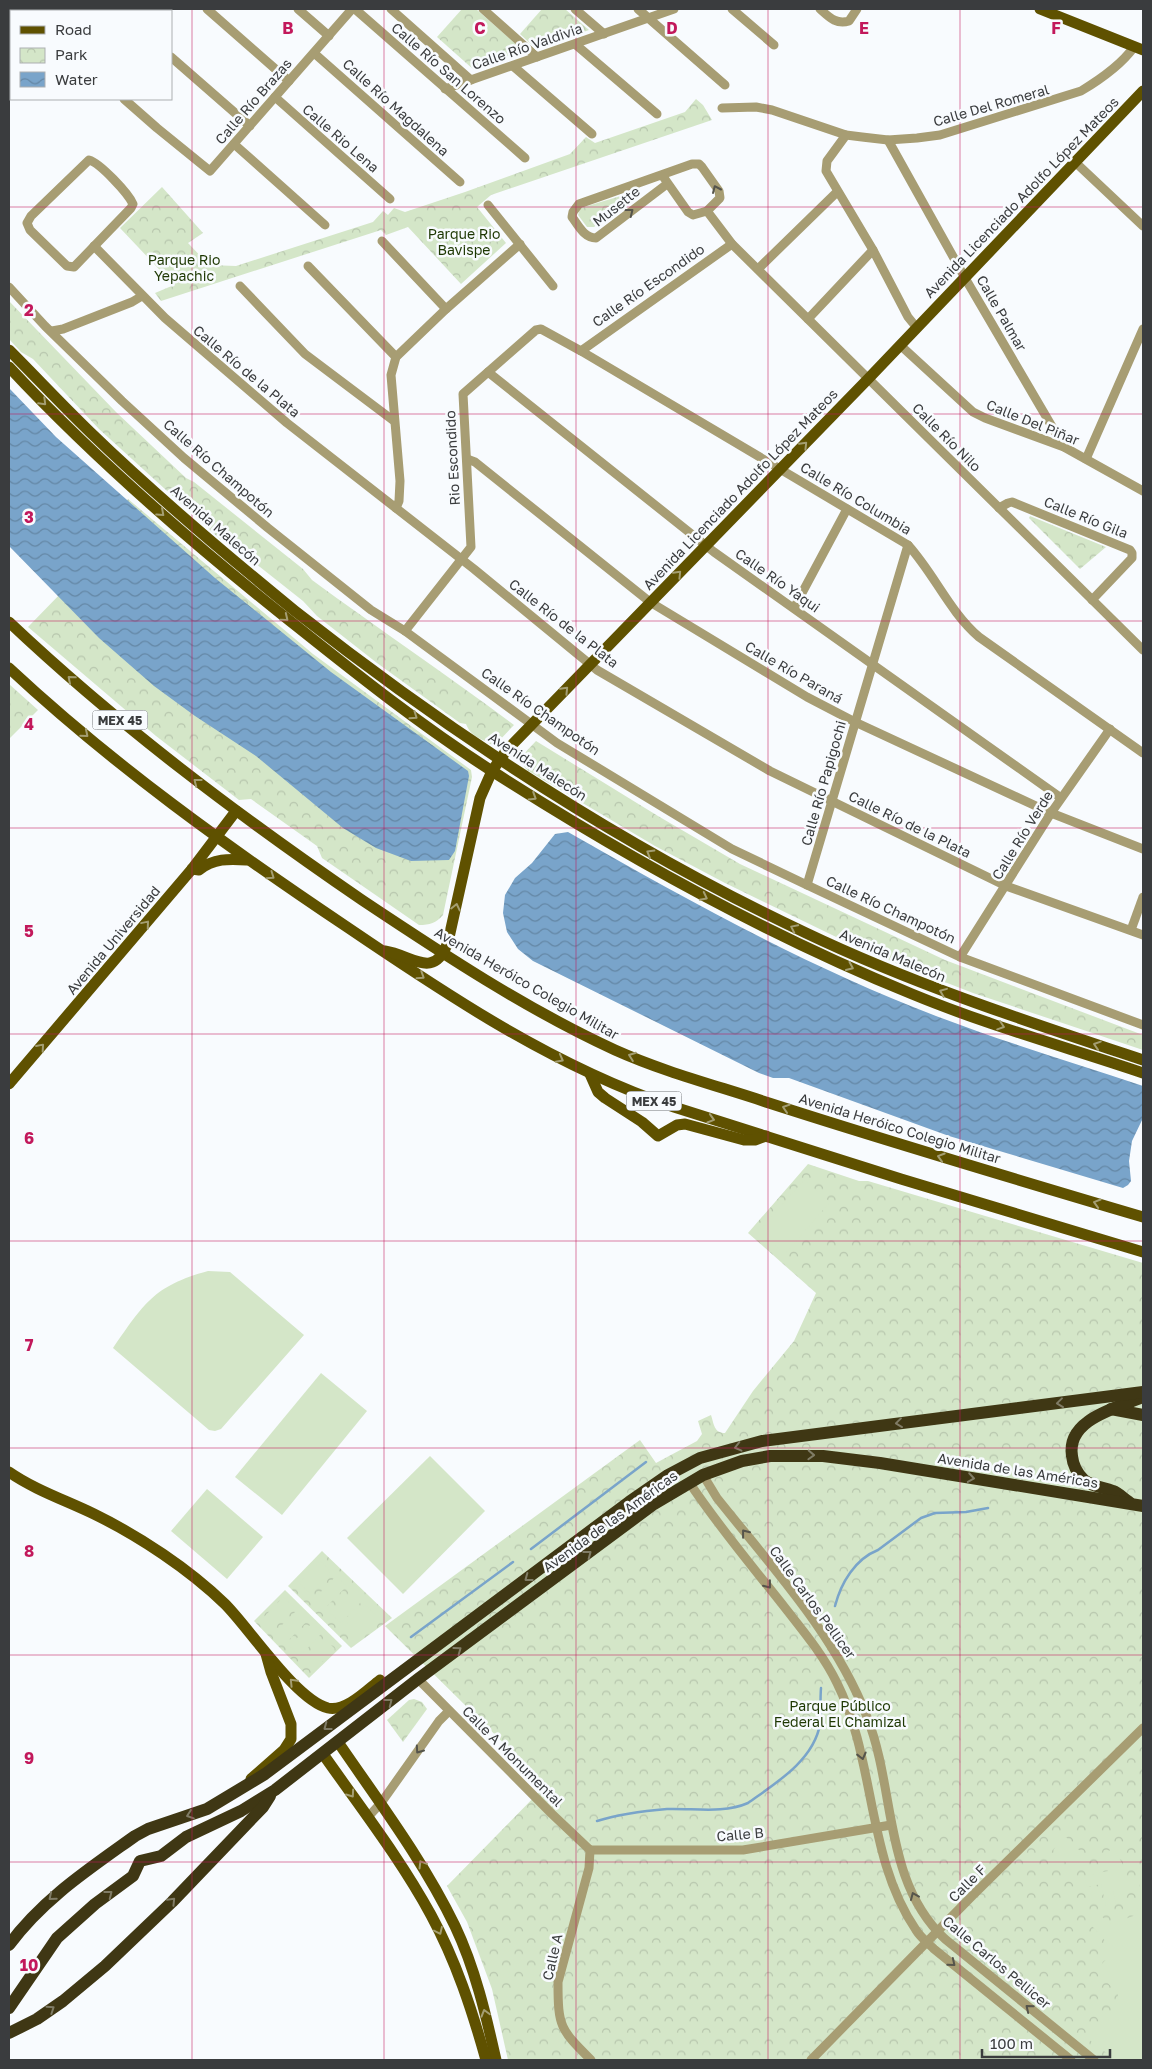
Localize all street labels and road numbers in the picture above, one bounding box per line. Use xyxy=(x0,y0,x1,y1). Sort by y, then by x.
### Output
street label: Calle Río San Lorenzo xyxy=(388,19,510,127)
street label: Calle Río Valdivia xyxy=(470,19,584,73)
street label: Calle Río Brazas xyxy=(211,55,295,147)
street label: Calle Río Magdalena xyxy=(339,55,453,159)
street label: Calle Del Romeral xyxy=(931,80,1051,130)
street label: Avenida Licenciado Adolfo López Mateos xyxy=(920,93,1122,301)
street label: Calle Rio Lena xyxy=(299,100,383,176)
street label: Musette xyxy=(589,182,643,230)
street label: Calle Río Escondido xyxy=(589,240,707,330)
street label: Calle Palmar xyxy=(973,272,1031,355)
street label: Calle Río de la Plata xyxy=(190,321,304,421)
street label: Avenida Licenciado Adolfo López Mateos xyxy=(639,385,841,593)
street label: Calle Del Piñar xyxy=(984,396,1082,449)
street label: Calle Río Nilo xyxy=(909,399,985,475)
street label: Rio Escondido xyxy=(441,410,463,506)
street label: Calle Río Champotón xyxy=(160,415,278,521)
street label: Calle Río Columbia xyxy=(797,458,915,538)
street label: Avenida Malecón xyxy=(168,481,264,569)
street label: Calle Río Gila xyxy=(1042,492,1130,542)
street label: Calle Río Yaqui xyxy=(732,544,824,616)
street label: Calle Río de la Plata xyxy=(506,575,622,671)
street label: Calle Río Paraná xyxy=(742,637,846,707)
street label: Calle Río Champotón xyxy=(478,664,604,758)
road number: MEX 45 xyxy=(92,710,148,730)
street label: Calle Río Papigochi xyxy=(797,718,849,848)
street label: Avenida Malecón xyxy=(486,728,590,804)
street label: Calle Río de la Plata xyxy=(846,787,974,861)
street label: Calle Río Verde xyxy=(988,787,1056,883)
street label: Calle Río Champotón xyxy=(823,871,959,947)
street label: Avenida Universidad xyxy=(63,882,163,998)
street label: Avenida Heróico Colegio Militar xyxy=(432,923,623,1043)
street label: Avenida Malecón xyxy=(837,925,949,985)
street label: Avenida Heróico Colegio Militar xyxy=(797,1089,1003,1167)
road number: MEX 45 xyxy=(626,1092,682,1110)
street label: Avenida de las Américas xyxy=(937,1449,1099,1491)
street label: Avenida de las Américas xyxy=(539,1466,681,1576)
street label: Calle Carlos Pellicer xyxy=(766,1542,860,1662)
street label: Calle A Monumental xyxy=(459,1702,567,1810)
street label: Calle B xyxy=(716,1823,764,1845)
street label: Calle F xyxy=(945,1861,989,1905)
street label: Calle Carlos Pellicer xyxy=(940,1912,1055,2012)
street label: Calle A xyxy=(538,1931,566,1982)

